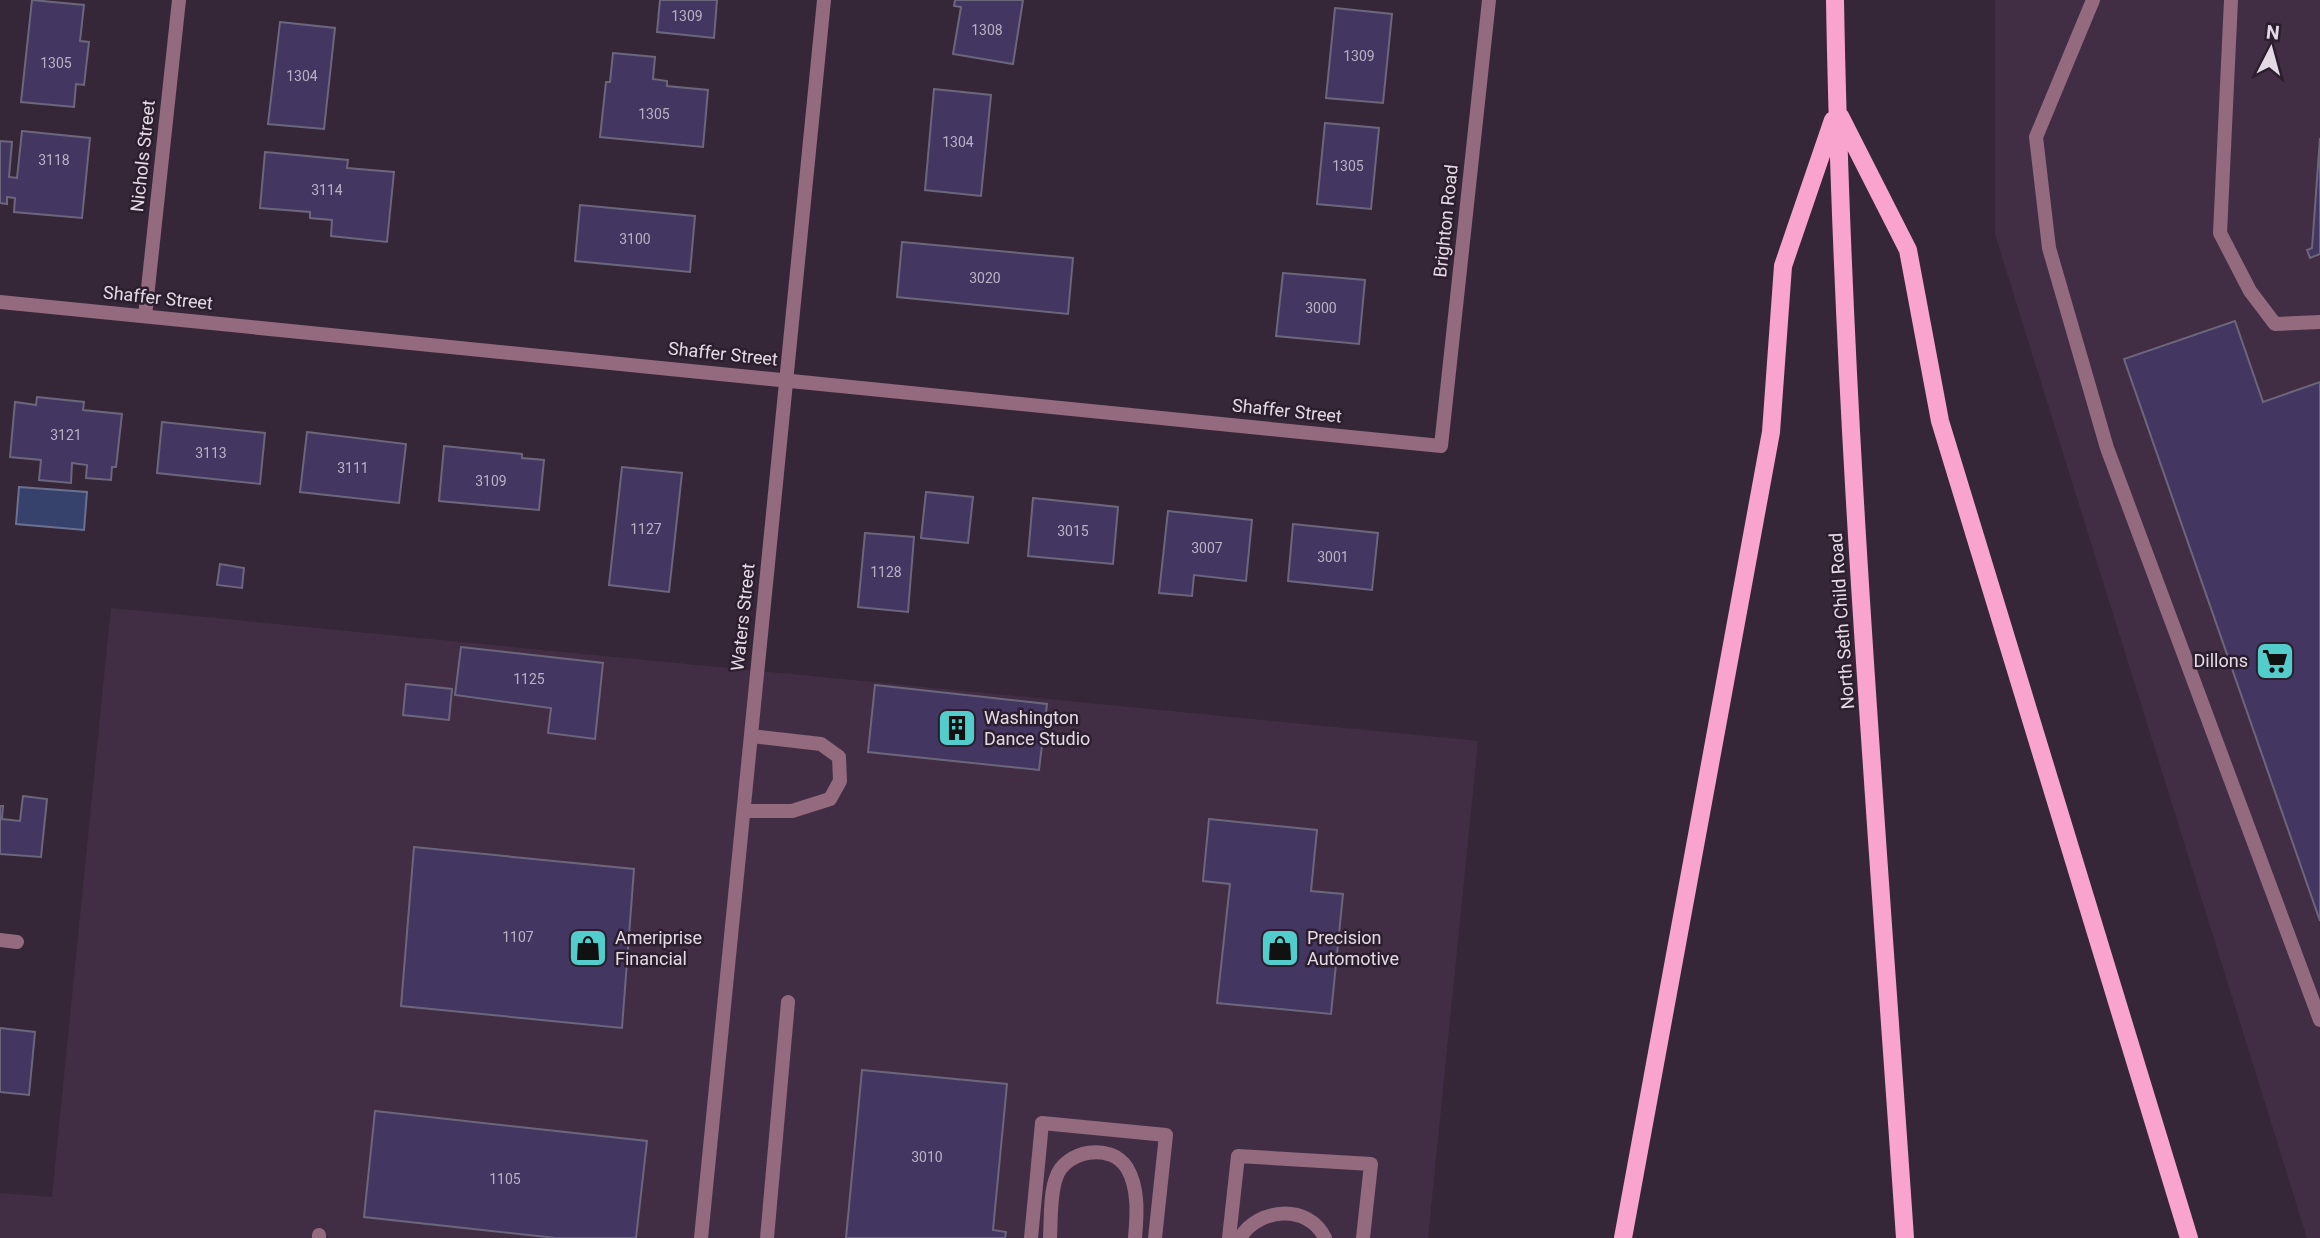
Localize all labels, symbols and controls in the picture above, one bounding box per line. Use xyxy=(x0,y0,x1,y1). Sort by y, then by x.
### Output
house number: 1309 xyxy=(671,8,703,24)
north arrow xyxy=(2236,14,2306,84)
text: N xyxy=(2265,20,2281,45)
house number: 1308 xyxy=(971,22,1003,38)
house number: 1309 xyxy=(1343,48,1375,64)
house number: 1305 xyxy=(40,55,72,71)
house number: 1304 xyxy=(286,68,318,84)
street label: Nichols Street xyxy=(126,99,159,213)
house number: 1305 xyxy=(638,106,670,122)
house number: 1304 xyxy=(942,134,974,150)
house number: 3118 xyxy=(38,152,70,168)
house number: 1305 xyxy=(1332,158,1364,174)
street label: Brighton Road xyxy=(1429,163,1462,278)
house number: 3114 xyxy=(311,182,343,198)
house number: 3100 xyxy=(619,231,651,247)
house number: 3020 xyxy=(969,270,1001,286)
street label: Shaffer Street xyxy=(102,281,214,314)
house number: 3000 xyxy=(1305,300,1337,316)
street label: Shaffer Street xyxy=(667,337,779,370)
street label: Shaffer Street xyxy=(1231,394,1343,427)
house number: 3121 xyxy=(50,427,82,443)
house number: 3113 xyxy=(195,445,227,461)
house number: 3111 xyxy=(337,460,369,476)
house number: 3109 xyxy=(475,473,507,489)
house number: 1127 xyxy=(630,521,662,537)
house number: 3015 xyxy=(1057,523,1089,539)
street label: North Seth Child Road xyxy=(1825,532,1858,710)
house number: 3007 xyxy=(1191,540,1223,556)
house number: 3001 xyxy=(1317,549,1349,565)
street label: Waters Street xyxy=(726,562,759,672)
house number: 1128 xyxy=(870,564,902,580)
supermarket icon: Dillons xyxy=(2254,640,2296,682)
place label: Dillons xyxy=(2194,650,2248,671)
house number: 1125 xyxy=(513,671,545,687)
building icon: Washington Dance Studio xyxy=(936,707,978,749)
place label: Washington Dance Studio xyxy=(984,707,1090,749)
shop icon: Ameriprise Financial xyxy=(567,927,609,969)
place label: Ameriprise Financial xyxy=(615,927,702,969)
shop icon: Precision Automotive xyxy=(1259,927,1301,969)
place label: Precision Automotive xyxy=(1307,927,1399,969)
house number: 1107 xyxy=(502,929,534,945)
house number: 3010 xyxy=(911,1149,943,1165)
house number: 1105 xyxy=(489,1171,521,1187)

